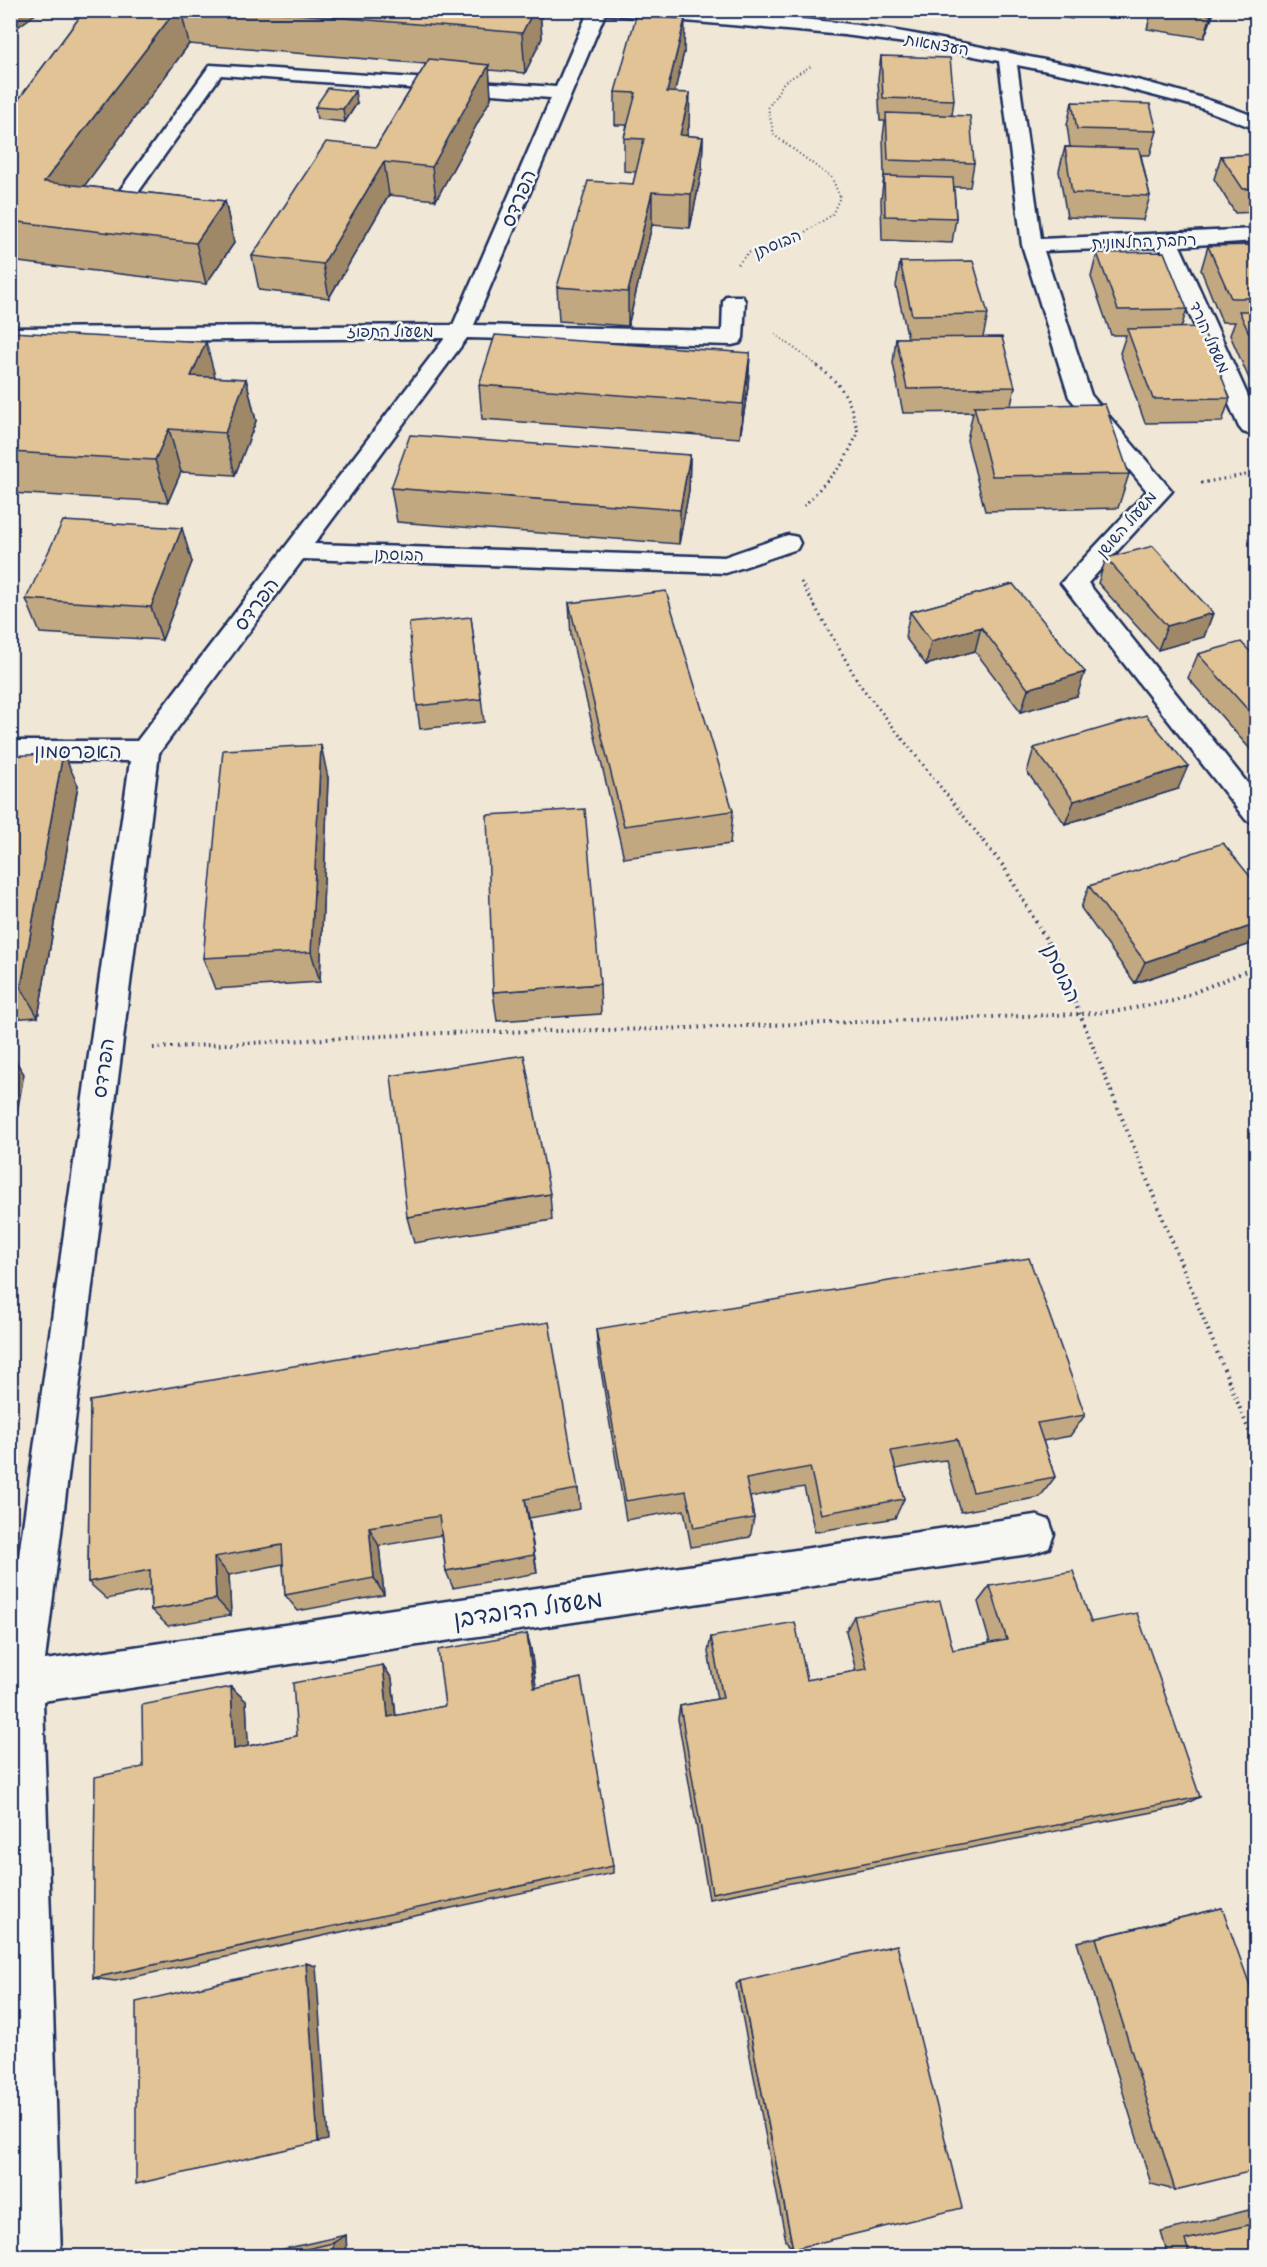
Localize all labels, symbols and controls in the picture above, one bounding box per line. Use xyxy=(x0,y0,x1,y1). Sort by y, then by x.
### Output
street label: העצמאות xyxy=(902,29,971,59)
street label: הפרדס xyxy=(495,166,541,230)
street label: הבוסתן xyxy=(751,225,804,262)
street label: רחבת החלמונית xyxy=(1091,230,1197,253)
street label: משעול הורד xyxy=(1185,298,1234,376)
street label: משעול התפוז xyxy=(346,322,434,341)
street label: משעול השושן xyxy=(1092,487,1160,561)
street label: הבוסתן xyxy=(374,544,424,565)
street label: הפרדס xyxy=(228,573,284,635)
street label: האפרסמון xyxy=(34,739,122,764)
street label: הבוסתן xyxy=(1038,940,1086,1006)
street label: הפרדס xyxy=(87,1036,119,1100)
street label: משעול הדובדבן xyxy=(451,1584,605,1634)

